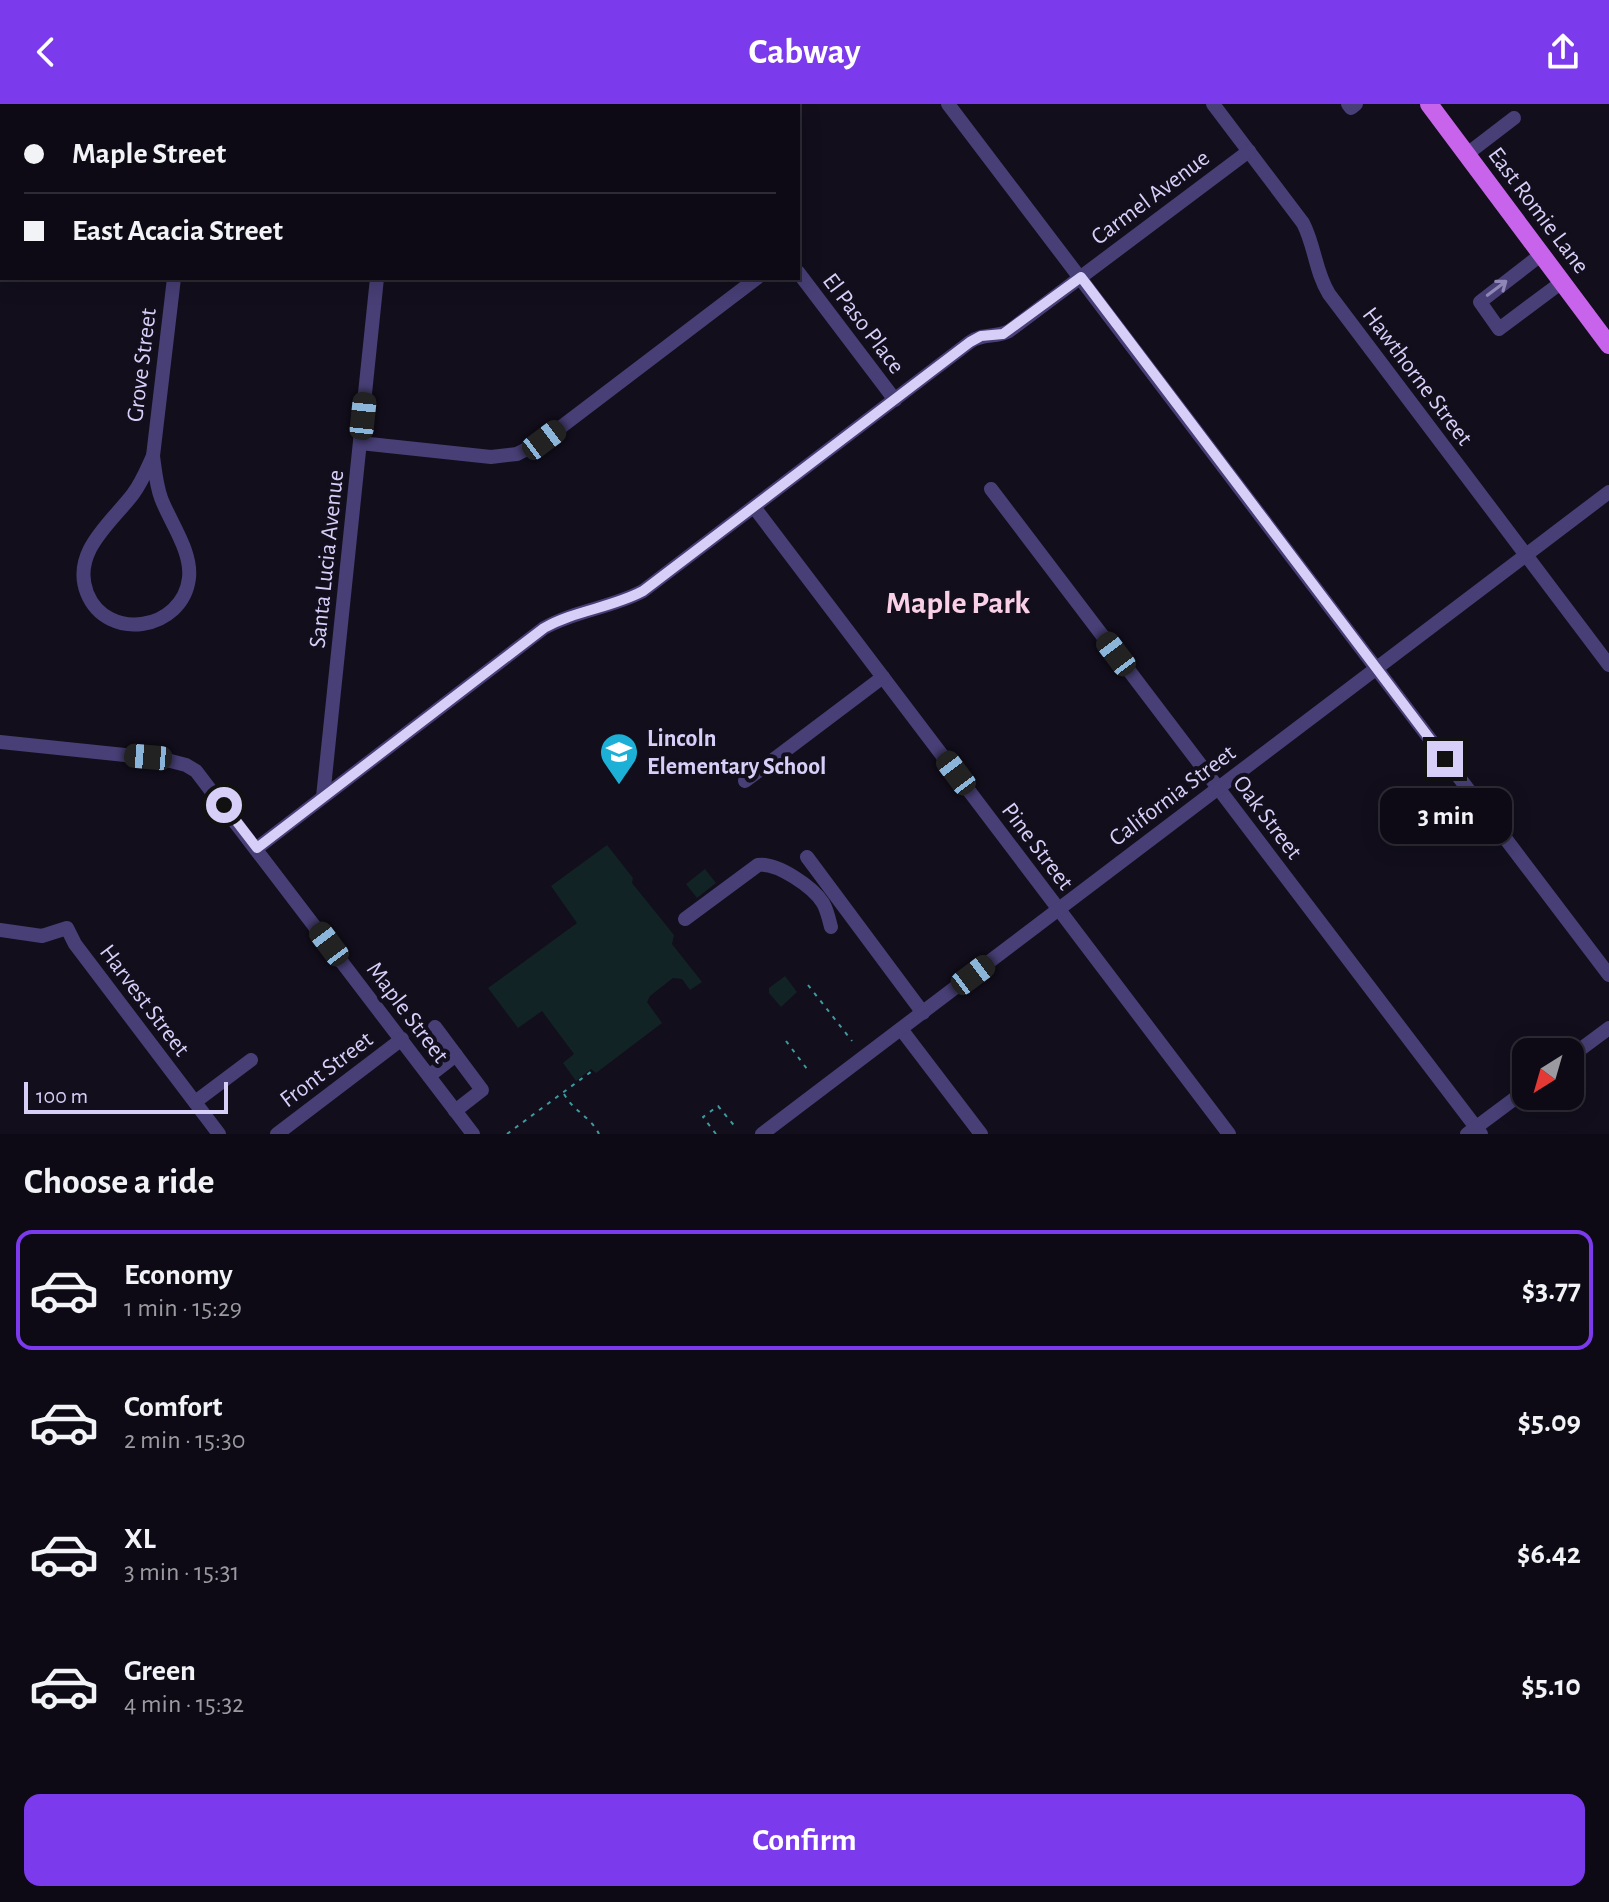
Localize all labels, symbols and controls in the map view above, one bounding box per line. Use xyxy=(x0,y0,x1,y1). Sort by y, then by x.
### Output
icon: back xyxy=(24,30,68,74)
icon: share xyxy=(1541,30,1585,74)
text: Cabway xyxy=(748,34,861,70)
text: Maple Street xyxy=(72,139,226,169)
street label: East Romie Lane xyxy=(1483,143,1593,278)
street label: Carmel Avenue xyxy=(1087,146,1214,250)
text: East Acacia Street xyxy=(72,216,283,246)
street label: El Paso Place xyxy=(818,269,909,378)
one-way arrow xyxy=(1486,280,1507,297)
street label: Hawthorne Street xyxy=(1358,303,1477,450)
street label: Grove Street xyxy=(123,307,161,423)
car xyxy=(349,391,377,441)
car xyxy=(518,416,570,464)
street label: Santa Lucia Avenue xyxy=(306,469,348,649)
district label: Maple Park xyxy=(886,587,1030,619)
car xyxy=(1092,628,1140,680)
place label: Lincoln Elementary School xyxy=(647,727,826,779)
school or university icon: Lincoln Elementary School xyxy=(598,731,640,786)
street label: California Street xyxy=(1105,741,1240,851)
route end xyxy=(1427,741,1463,777)
car xyxy=(123,743,173,771)
car xyxy=(932,747,980,799)
street label: Oak Street xyxy=(1228,771,1306,864)
route start xyxy=(206,787,242,823)
callout: 3 min xyxy=(1379,787,1511,843)
street label: Pine Street xyxy=(997,799,1078,895)
text: 3 min xyxy=(1418,803,1474,829)
car xyxy=(305,918,353,970)
street label: Harvest Street xyxy=(95,940,194,1061)
car xyxy=(947,951,999,999)
street label: Maple Street xyxy=(362,958,453,1068)
street label: Front Street xyxy=(276,1027,378,1112)
north arrow xyxy=(1512,1038,1584,1110)
map controls xyxy=(1512,1038,1584,1110)
scale bar xyxy=(24,1078,228,1114)
text: 100 m xyxy=(36,1085,88,1107)
text: Choose a ride xyxy=(24,1164,214,1200)
icon: car xyxy=(28,1254,100,1326)
text: Economy xyxy=(124,1260,233,1290)
text: $3.77 xyxy=(1522,1275,1581,1305)
text: 1 min · 15:29 xyxy=(124,1295,242,1321)
icon: car xyxy=(28,1386,100,1458)
text: Comfort xyxy=(124,1392,223,1422)
text: $5.09 xyxy=(1518,1407,1581,1437)
text: 2 min · 15:30 xyxy=(124,1427,245,1453)
icon: car xyxy=(28,1518,100,1590)
text: XL xyxy=(124,1524,156,1554)
text: $6.42 xyxy=(1517,1539,1581,1569)
text: 3 min · 15:31 xyxy=(124,1559,239,1585)
icon: car xyxy=(28,1650,100,1722)
text: Green xyxy=(124,1656,196,1686)
text: $5.10 xyxy=(1521,1671,1581,1701)
text: 4 min · 15:32 xyxy=(124,1691,244,1717)
button: Confirm xyxy=(24,1794,1585,1886)

